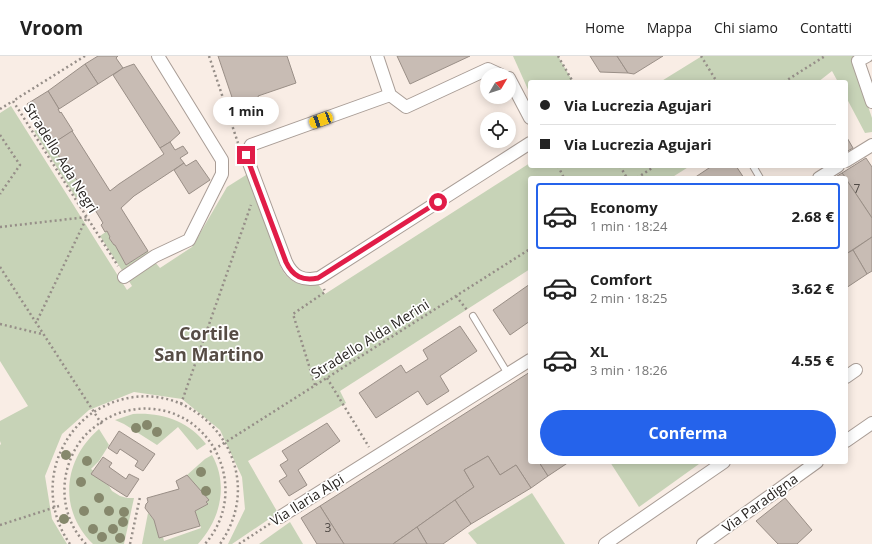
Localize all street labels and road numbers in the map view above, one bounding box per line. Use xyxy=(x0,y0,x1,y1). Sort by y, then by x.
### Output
street label: Stradello Ada Negri xyxy=(20,99,103,216)
street label: Stradello Alda Merini xyxy=(307,295,432,383)
street label: Via Ilaria Alpi xyxy=(266,469,347,530)
street label: Via Paradigna xyxy=(718,469,801,536)

